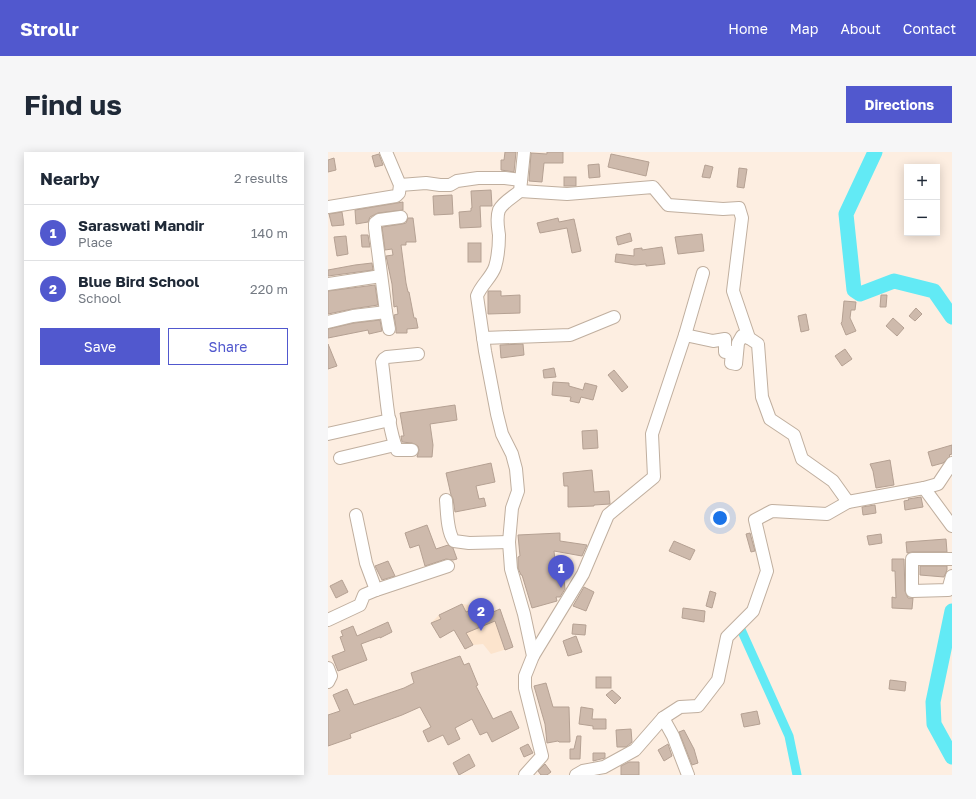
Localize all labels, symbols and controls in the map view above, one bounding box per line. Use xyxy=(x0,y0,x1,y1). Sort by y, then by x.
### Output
text: Strollr xyxy=(20,17,79,40)
text: Home xyxy=(728,20,768,37)
text: Map xyxy=(790,20,818,37)
text: About xyxy=(840,20,881,37)
text: Contact xyxy=(903,20,956,37)
button: Directions xyxy=(846,86,952,123)
text: Find us xyxy=(24,88,122,121)
map controls xyxy=(904,164,940,236)
button: + xyxy=(904,164,940,200)
text: Nearby xyxy=(40,168,100,189)
text: 2 results xyxy=(234,170,288,186)
button: − xyxy=(904,200,940,236)
text: Saraswati Mandir xyxy=(78,216,204,234)
text: 1 xyxy=(50,225,56,241)
text: 140 m xyxy=(251,225,288,241)
text: Place xyxy=(78,234,113,250)
text: Blue Bird School xyxy=(78,272,199,290)
text: 2 xyxy=(49,281,57,297)
text: 220 m xyxy=(250,281,288,297)
text: School xyxy=(78,290,121,306)
button: Save xyxy=(40,328,160,365)
button: Share xyxy=(168,328,288,365)
your location xyxy=(710,508,730,528)
pin: 1 xyxy=(548,555,574,588)
pin: 2 xyxy=(468,598,494,631)

